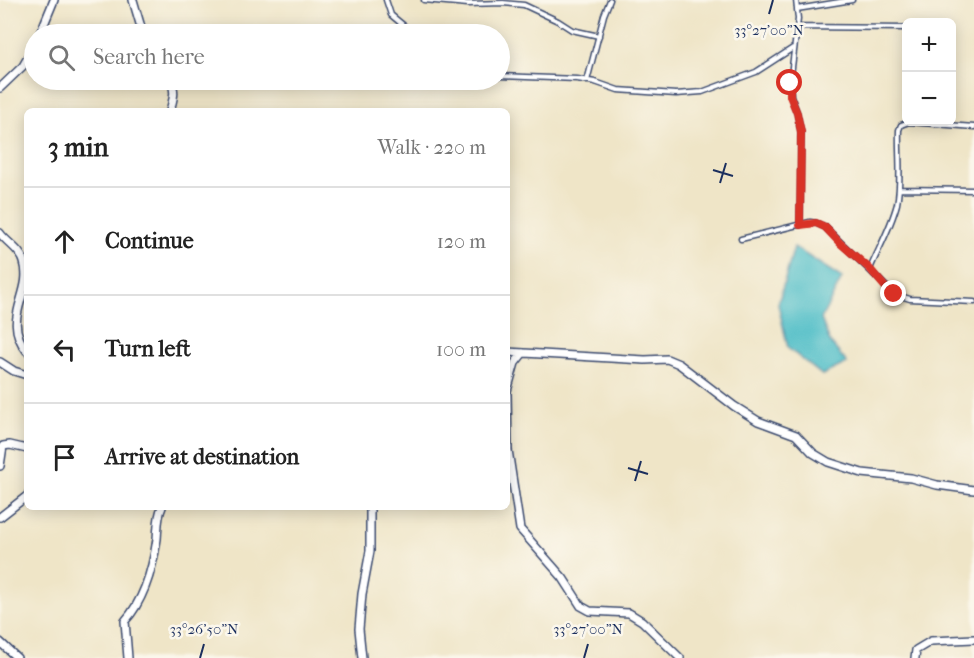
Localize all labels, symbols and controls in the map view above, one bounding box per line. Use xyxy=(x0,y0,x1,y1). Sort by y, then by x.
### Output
map controls xyxy=(902,18,956,126)
button: + xyxy=(902,18,956,72)
text: 33°27'00"N xyxy=(734,21,804,39)
search box xyxy=(24,24,510,90)
icon: search xyxy=(45,41,78,74)
text: Search here xyxy=(93,44,205,70)
route start xyxy=(776,69,802,95)
button: − xyxy=(902,72,956,126)
text: 3 min xyxy=(48,132,109,163)
text: Walk · 220 m xyxy=(378,136,486,159)
icon: ahead xyxy=(48,225,81,258)
text: Continue xyxy=(105,228,194,254)
text: 120 m xyxy=(437,230,486,253)
route end xyxy=(880,280,906,306)
icon: left xyxy=(48,333,81,366)
text: Turn left xyxy=(105,336,191,362)
text: 100 m xyxy=(436,338,486,361)
icon: arrive xyxy=(48,441,81,474)
text: Arrive at destination xyxy=(105,444,299,470)
text: 33°26'50"N xyxy=(170,620,239,638)
text: 33°27'00"N xyxy=(553,620,623,638)

